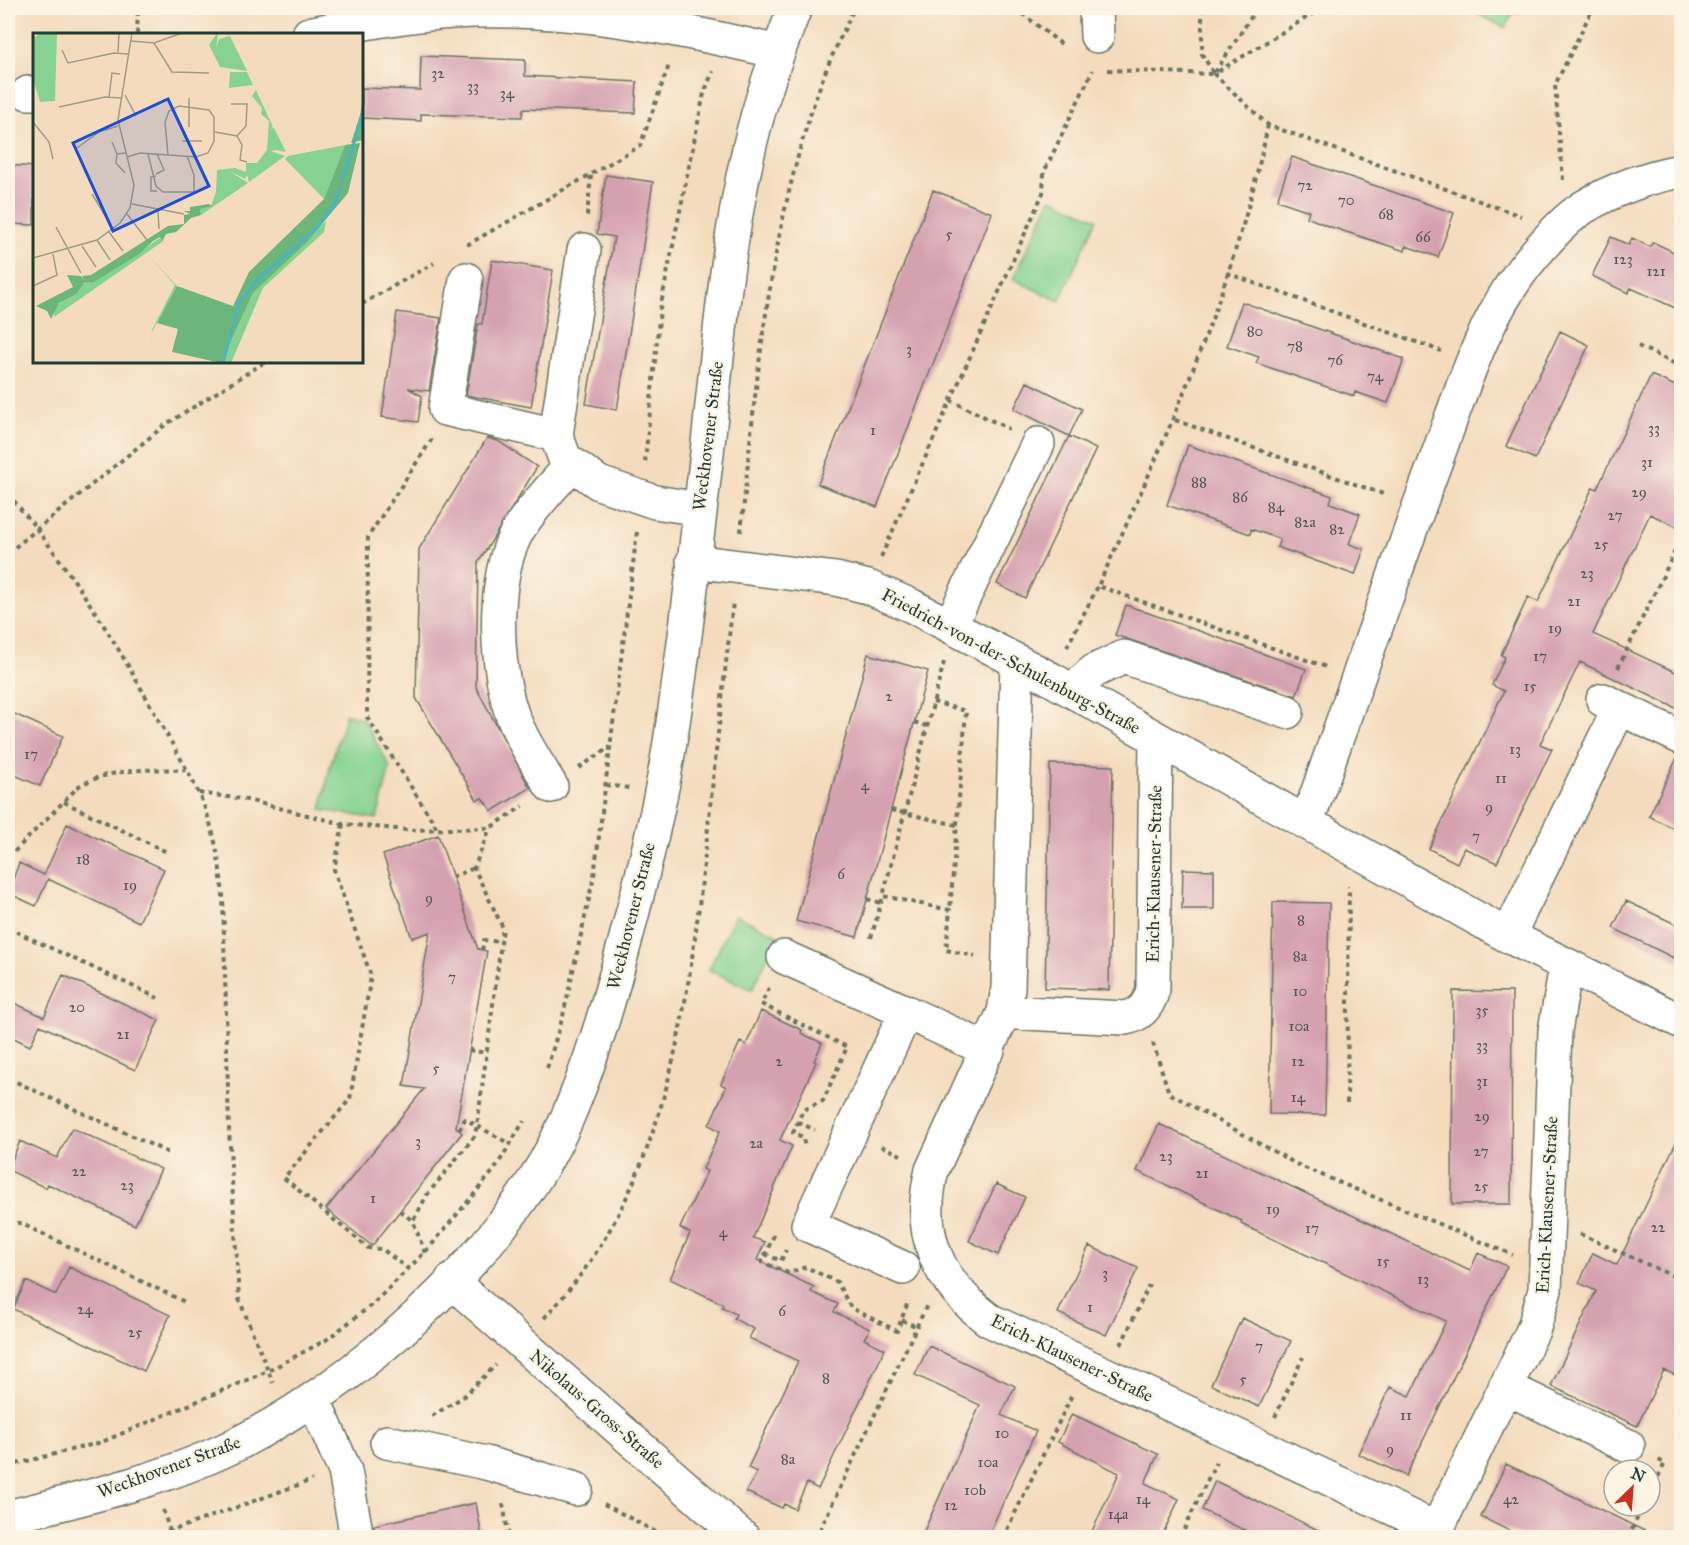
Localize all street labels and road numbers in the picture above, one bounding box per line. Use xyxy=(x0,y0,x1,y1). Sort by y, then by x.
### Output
street label: Weckhovener Straße xyxy=(688,360,728,512)
street label: Friedrich-von-der-Schulenburg-Straße xyxy=(877,583,1144,740)
street label: Erich-Klausener-Straße xyxy=(1141,785,1167,963)
street label: Weckhovener Straße xyxy=(602,840,660,992)
street label: Erich-Klausener-Straße xyxy=(1531,1116,1563,1294)
street label: Erich-Klausener-Straße xyxy=(987,1309,1157,1407)
street label: Nikolaus-Gross-Straße xyxy=(525,1345,669,1473)
street label: Weckhovener Straße xyxy=(95,1431,243,1503)

